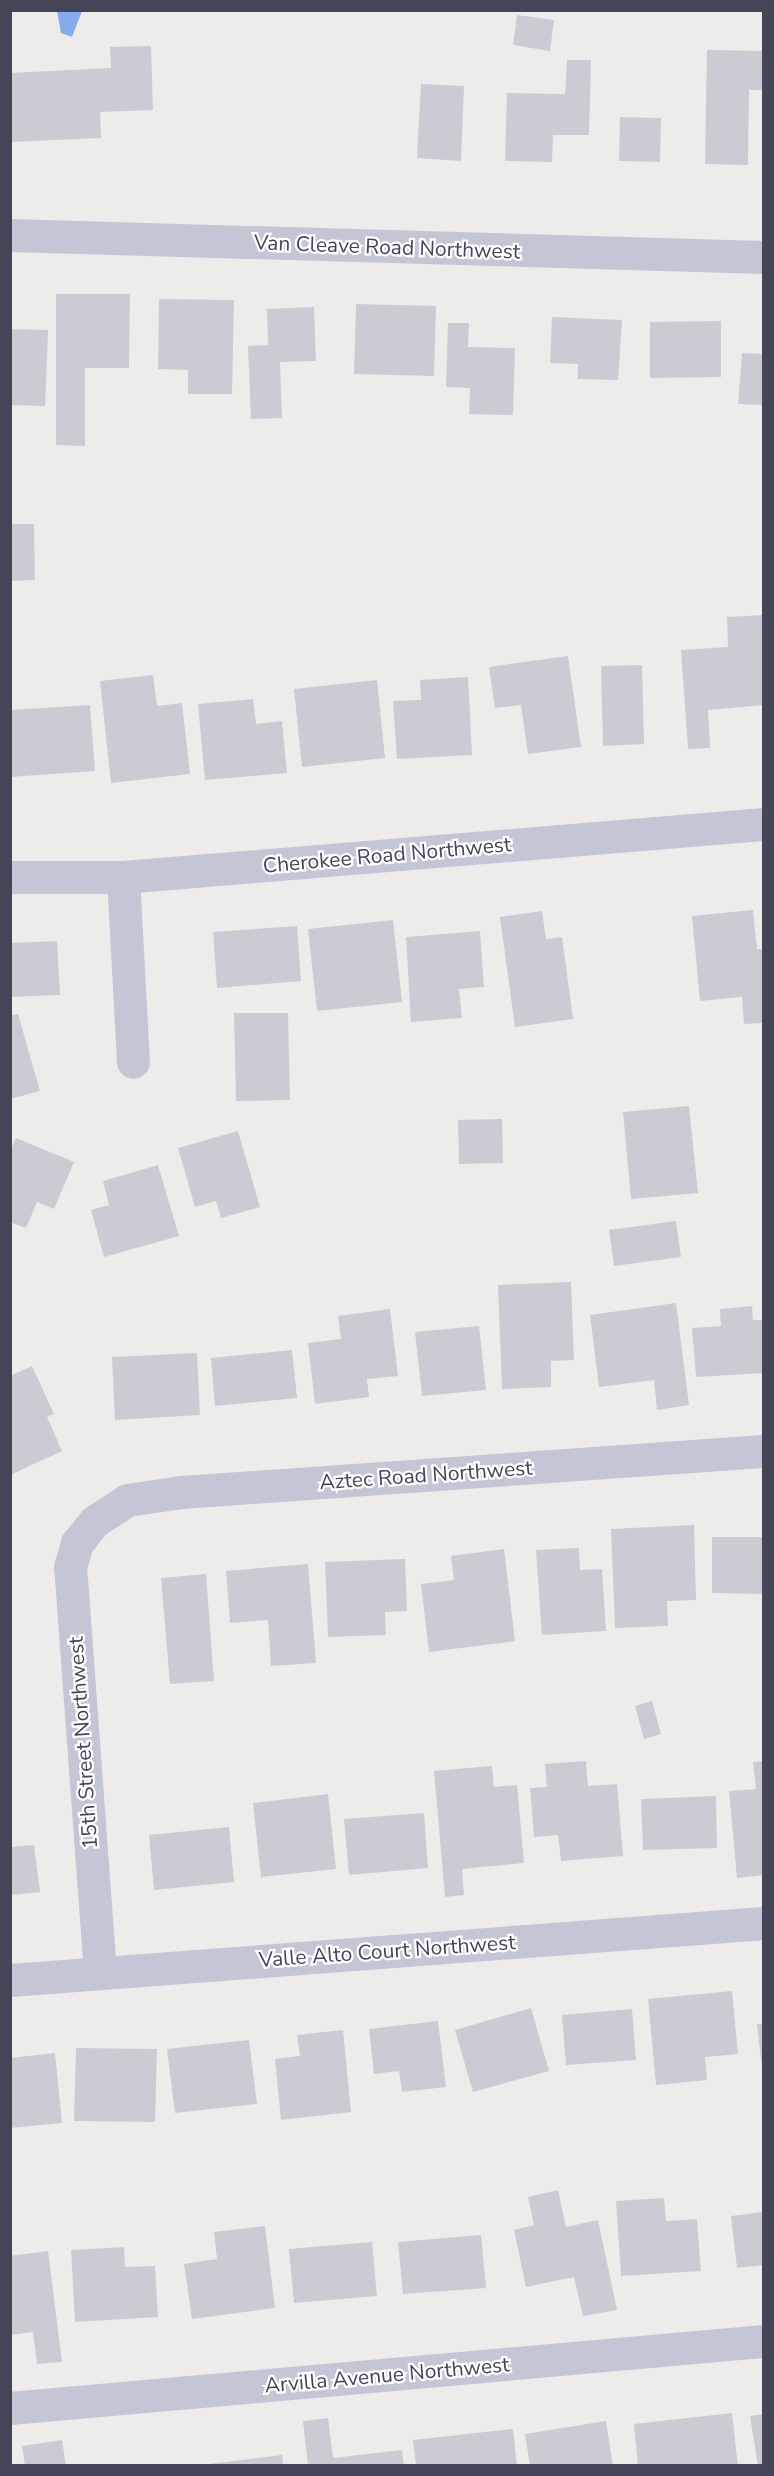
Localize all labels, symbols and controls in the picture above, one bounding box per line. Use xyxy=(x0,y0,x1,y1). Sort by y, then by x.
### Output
street label: Van Cleave Road Northwest xyxy=(254,230,520,264)
street label: Cherokee Road Northwest xyxy=(262,832,512,878)
street label: Aztec Road Northwest xyxy=(319,1455,533,1495)
street label: 15th Street Northwest xyxy=(63,1636,103,1850)
street label: Valle Alto Court Northwest xyxy=(258,1929,516,1973)
street label: Arvilla Avenue Northwest xyxy=(264,2352,510,2398)

